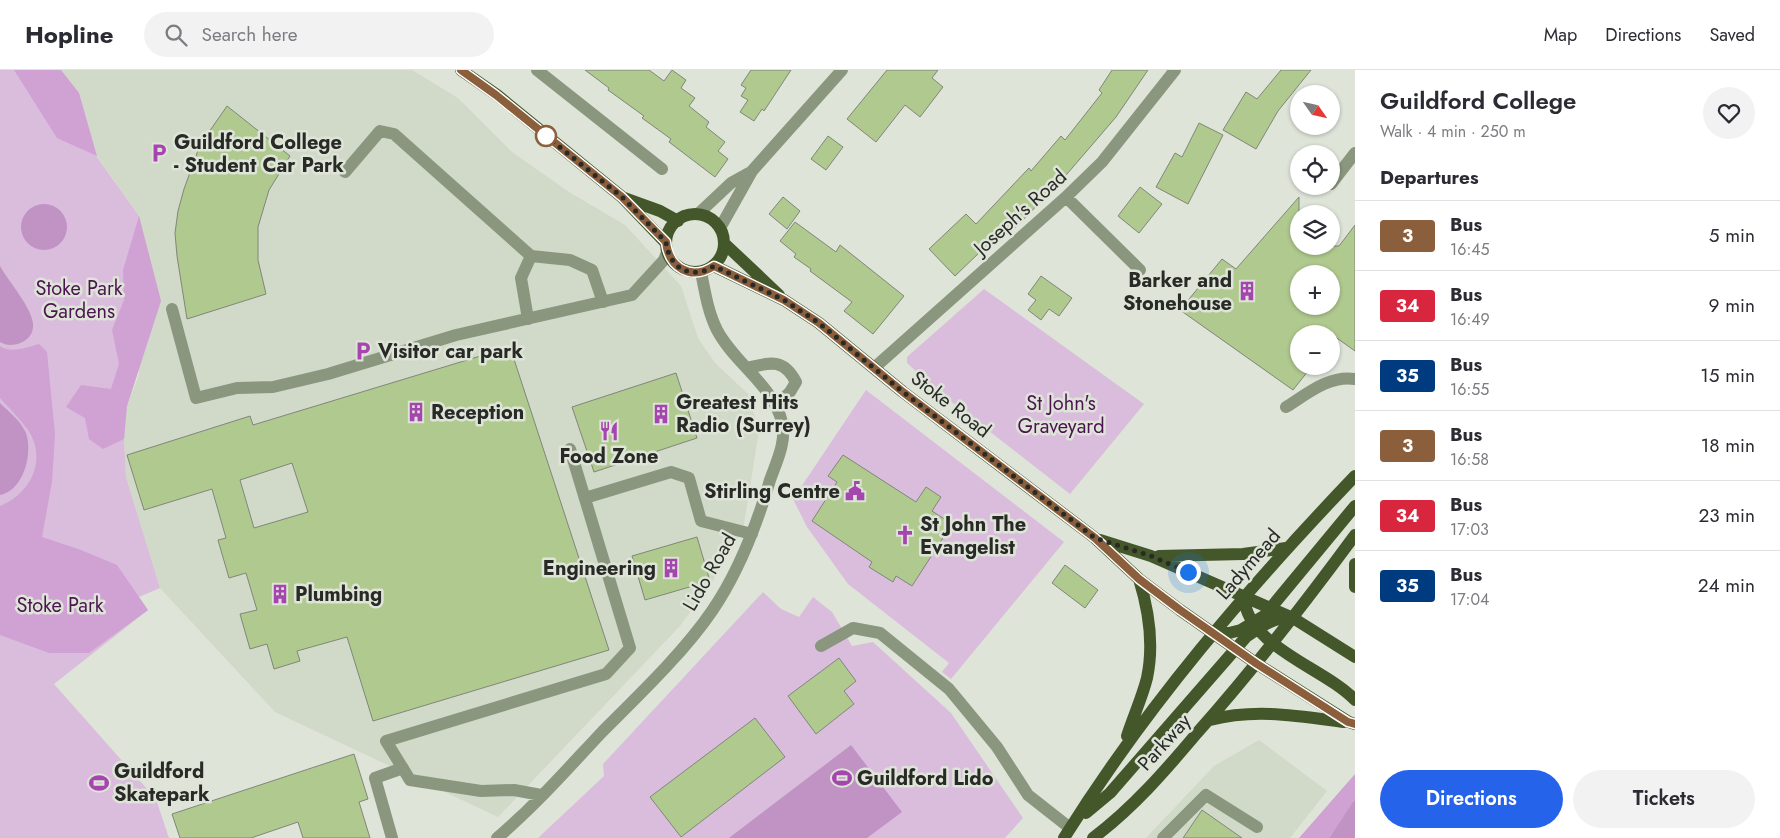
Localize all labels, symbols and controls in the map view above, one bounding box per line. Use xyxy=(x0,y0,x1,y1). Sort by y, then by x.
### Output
search box xyxy=(144,12,494,57)
text: Hopline xyxy=(25,17,114,52)
icon: search xyxy=(162,21,190,49)
text: Search here xyxy=(202,21,298,48)
text: Map xyxy=(1544,22,1577,48)
text: Directions xyxy=(1605,22,1681,48)
text: Saved xyxy=(1709,22,1755,48)
text: Guildford College xyxy=(1380,83,1576,118)
north arrow xyxy=(1290,85,1340,135)
map controls xyxy=(1290,85,1340,375)
button: heart xyxy=(1703,87,1755,139)
text: Walk · 4 min · 250 m xyxy=(1380,120,1526,143)
unlabelled marker xyxy=(535,125,557,147)
place label: Guildford College - Student Car Park xyxy=(174,128,344,180)
parking icon: Guildford College - Student Car Park xyxy=(148,142,170,164)
button: locate xyxy=(1290,145,1340,195)
street label: Joseph's Road xyxy=(965,163,1073,264)
text: Departures xyxy=(1380,164,1479,191)
button: layers xyxy=(1290,205,1340,255)
text: Bus xyxy=(1450,211,1482,238)
text: 5 min xyxy=(1709,222,1755,249)
text: 3 xyxy=(1402,223,1413,249)
text: 16:45 xyxy=(1450,238,1490,261)
button: + xyxy=(1290,265,1340,315)
place label: Barker and Stonehouse xyxy=(1123,266,1232,318)
park label: Stoke Park Gardens xyxy=(35,274,123,326)
building icon: Barker and Stonehouse xyxy=(1236,280,1258,302)
text: Bus xyxy=(1450,281,1482,308)
text: 9 min xyxy=(1709,292,1755,319)
text: 34 xyxy=(1396,293,1419,319)
text: 16:49 xyxy=(1450,308,1490,331)
button: − xyxy=(1290,325,1340,375)
place label: Visitor car park xyxy=(377,337,523,366)
parking icon: Visitor car park xyxy=(352,340,374,362)
text: Bus xyxy=(1450,351,1482,378)
text: 15 min xyxy=(1700,362,1755,389)
text: 35 xyxy=(1396,363,1419,389)
street label: Stoke Road xyxy=(904,364,997,445)
text: 16:55 xyxy=(1450,378,1489,401)
place label: Greatest Hits Radio (Surrey) xyxy=(676,388,811,440)
park label: St John's Graveyard xyxy=(1017,389,1105,441)
place label: Reception xyxy=(431,398,524,427)
building icon: Reception xyxy=(405,401,427,423)
building icon: Greatest Hits Radio (Surrey) xyxy=(650,403,672,425)
restaurant icon: Food Zone xyxy=(598,420,620,442)
text: Bus xyxy=(1450,421,1482,448)
text: 18 min xyxy=(1701,432,1755,459)
text: 3 xyxy=(1402,433,1413,459)
place label: Food Zone xyxy=(560,442,658,471)
text: 16:58 xyxy=(1450,448,1489,471)
place label: Stirling Centre xyxy=(704,477,840,506)
public building icon: Stirling Centre xyxy=(844,480,866,502)
text: Bus xyxy=(1450,491,1482,518)
text: 23 min xyxy=(1698,502,1755,529)
text: 34 xyxy=(1396,503,1419,529)
place label: St John The Evangelist xyxy=(920,510,1026,562)
text: 17:03 xyxy=(1450,518,1489,541)
street label: Ladymead xyxy=(1209,522,1287,606)
church icon: St John The Evangelist xyxy=(894,524,916,546)
street label: Lido Road xyxy=(675,528,743,617)
place label: Engineering xyxy=(543,554,656,583)
building icon: Engineering xyxy=(660,557,682,579)
your location xyxy=(1176,560,1201,585)
text: Bus xyxy=(1450,561,1482,588)
text: 24 min xyxy=(1698,572,1755,599)
text: 35 xyxy=(1396,573,1419,599)
place label: Plumbing xyxy=(295,580,382,609)
building icon: Plumbing xyxy=(269,583,291,605)
text: 17:04 xyxy=(1450,588,1489,611)
park label: Stoke Park xyxy=(16,591,104,620)
street label: Parkway xyxy=(1131,707,1198,777)
place label: Guildford Skatepark xyxy=(114,757,210,809)
place label: Guildford Lido xyxy=(857,764,994,793)
sports icon: Guildford Lido xyxy=(831,767,853,789)
button: Directions xyxy=(1380,770,1563,828)
button: Tickets xyxy=(1573,770,1755,828)
sports icon: Guildford Skatepark xyxy=(88,772,110,794)

